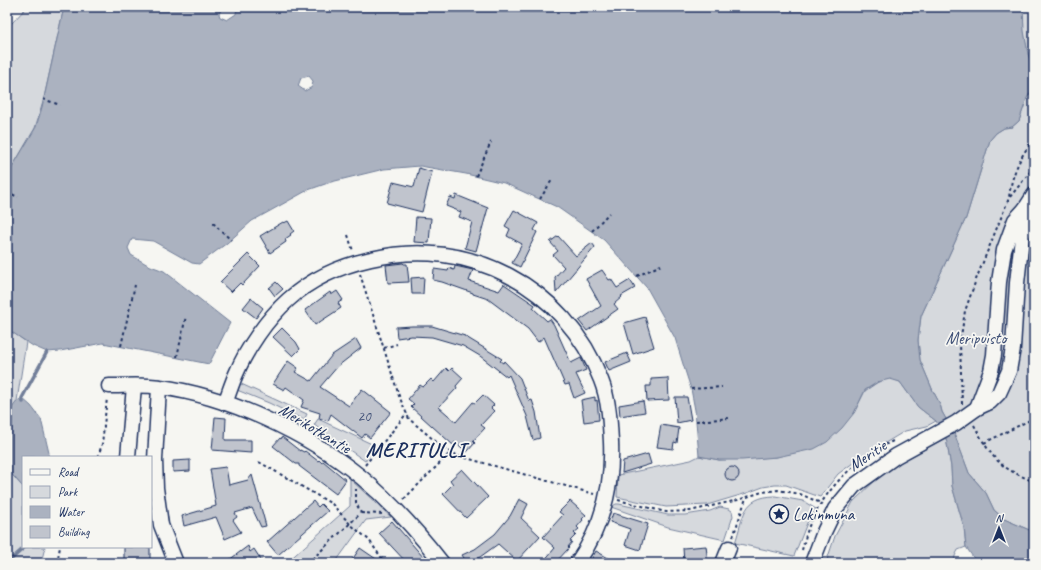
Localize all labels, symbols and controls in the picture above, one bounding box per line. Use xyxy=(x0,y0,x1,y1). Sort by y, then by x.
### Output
park label: Meripuisto xyxy=(946,328,1008,349)
street label: Merikotkantie xyxy=(275,399,356,459)
house number: 20 xyxy=(357,407,372,426)
street label: Meritie xyxy=(844,434,892,476)
district label: MERITULLI xyxy=(366,437,470,463)
legend xyxy=(22,456,152,548)
text: Road xyxy=(58,464,80,480)
text: Park xyxy=(58,484,79,500)
place icon: Lokinmuna xyxy=(768,503,790,525)
text: Water xyxy=(58,504,86,520)
place label: Lokinmuna xyxy=(793,504,856,525)
north arrow xyxy=(979,508,1019,548)
text: N xyxy=(996,511,1005,525)
text: Building xyxy=(58,524,90,540)

